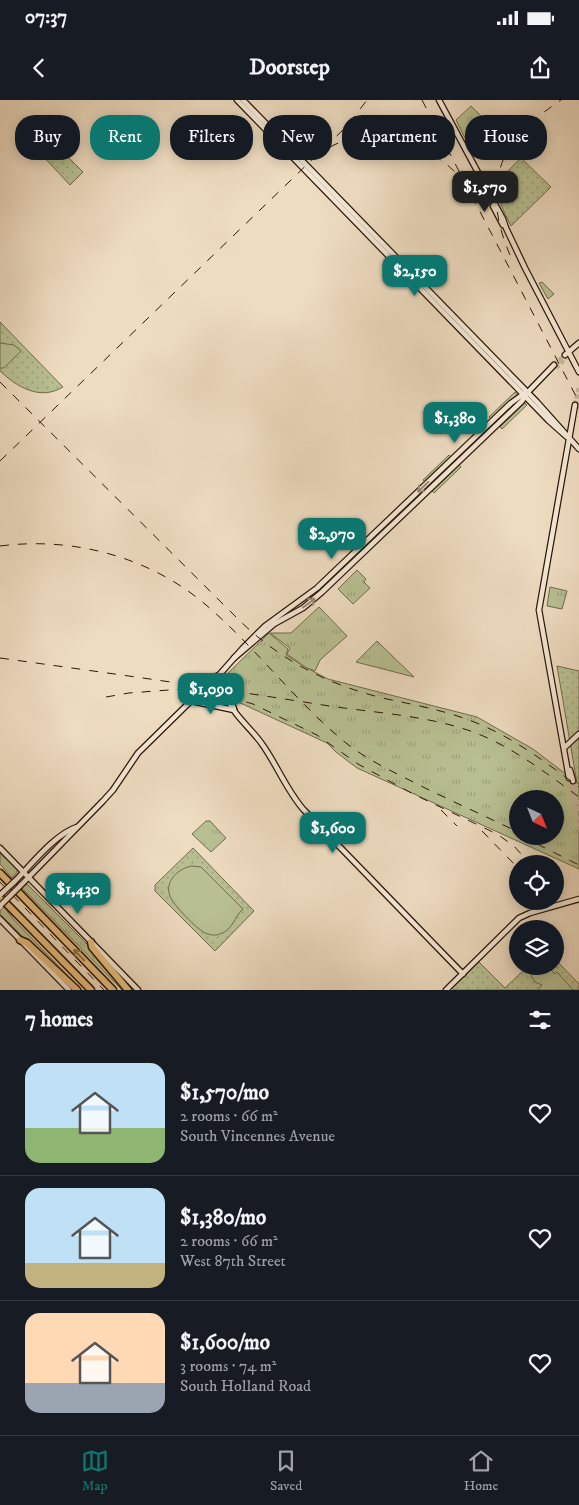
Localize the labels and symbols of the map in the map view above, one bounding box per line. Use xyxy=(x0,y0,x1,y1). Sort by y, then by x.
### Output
pin: $1,570 xyxy=(444,170,526,213)
pin: $2,150 xyxy=(374,254,456,297)
pin: $1,380 xyxy=(414,402,496,444)
one-way arrow xyxy=(417,481,430,493)
pin: $2,970 xyxy=(291,518,373,560)
one-way arrow xyxy=(302,598,316,608)
pin: $1,090 xyxy=(170,672,252,715)
north arrow xyxy=(509,790,564,845)
pin: $1,600 xyxy=(292,812,374,854)
pin: $1,430 xyxy=(37,872,119,915)
one-way arrow xyxy=(73,949,86,961)

